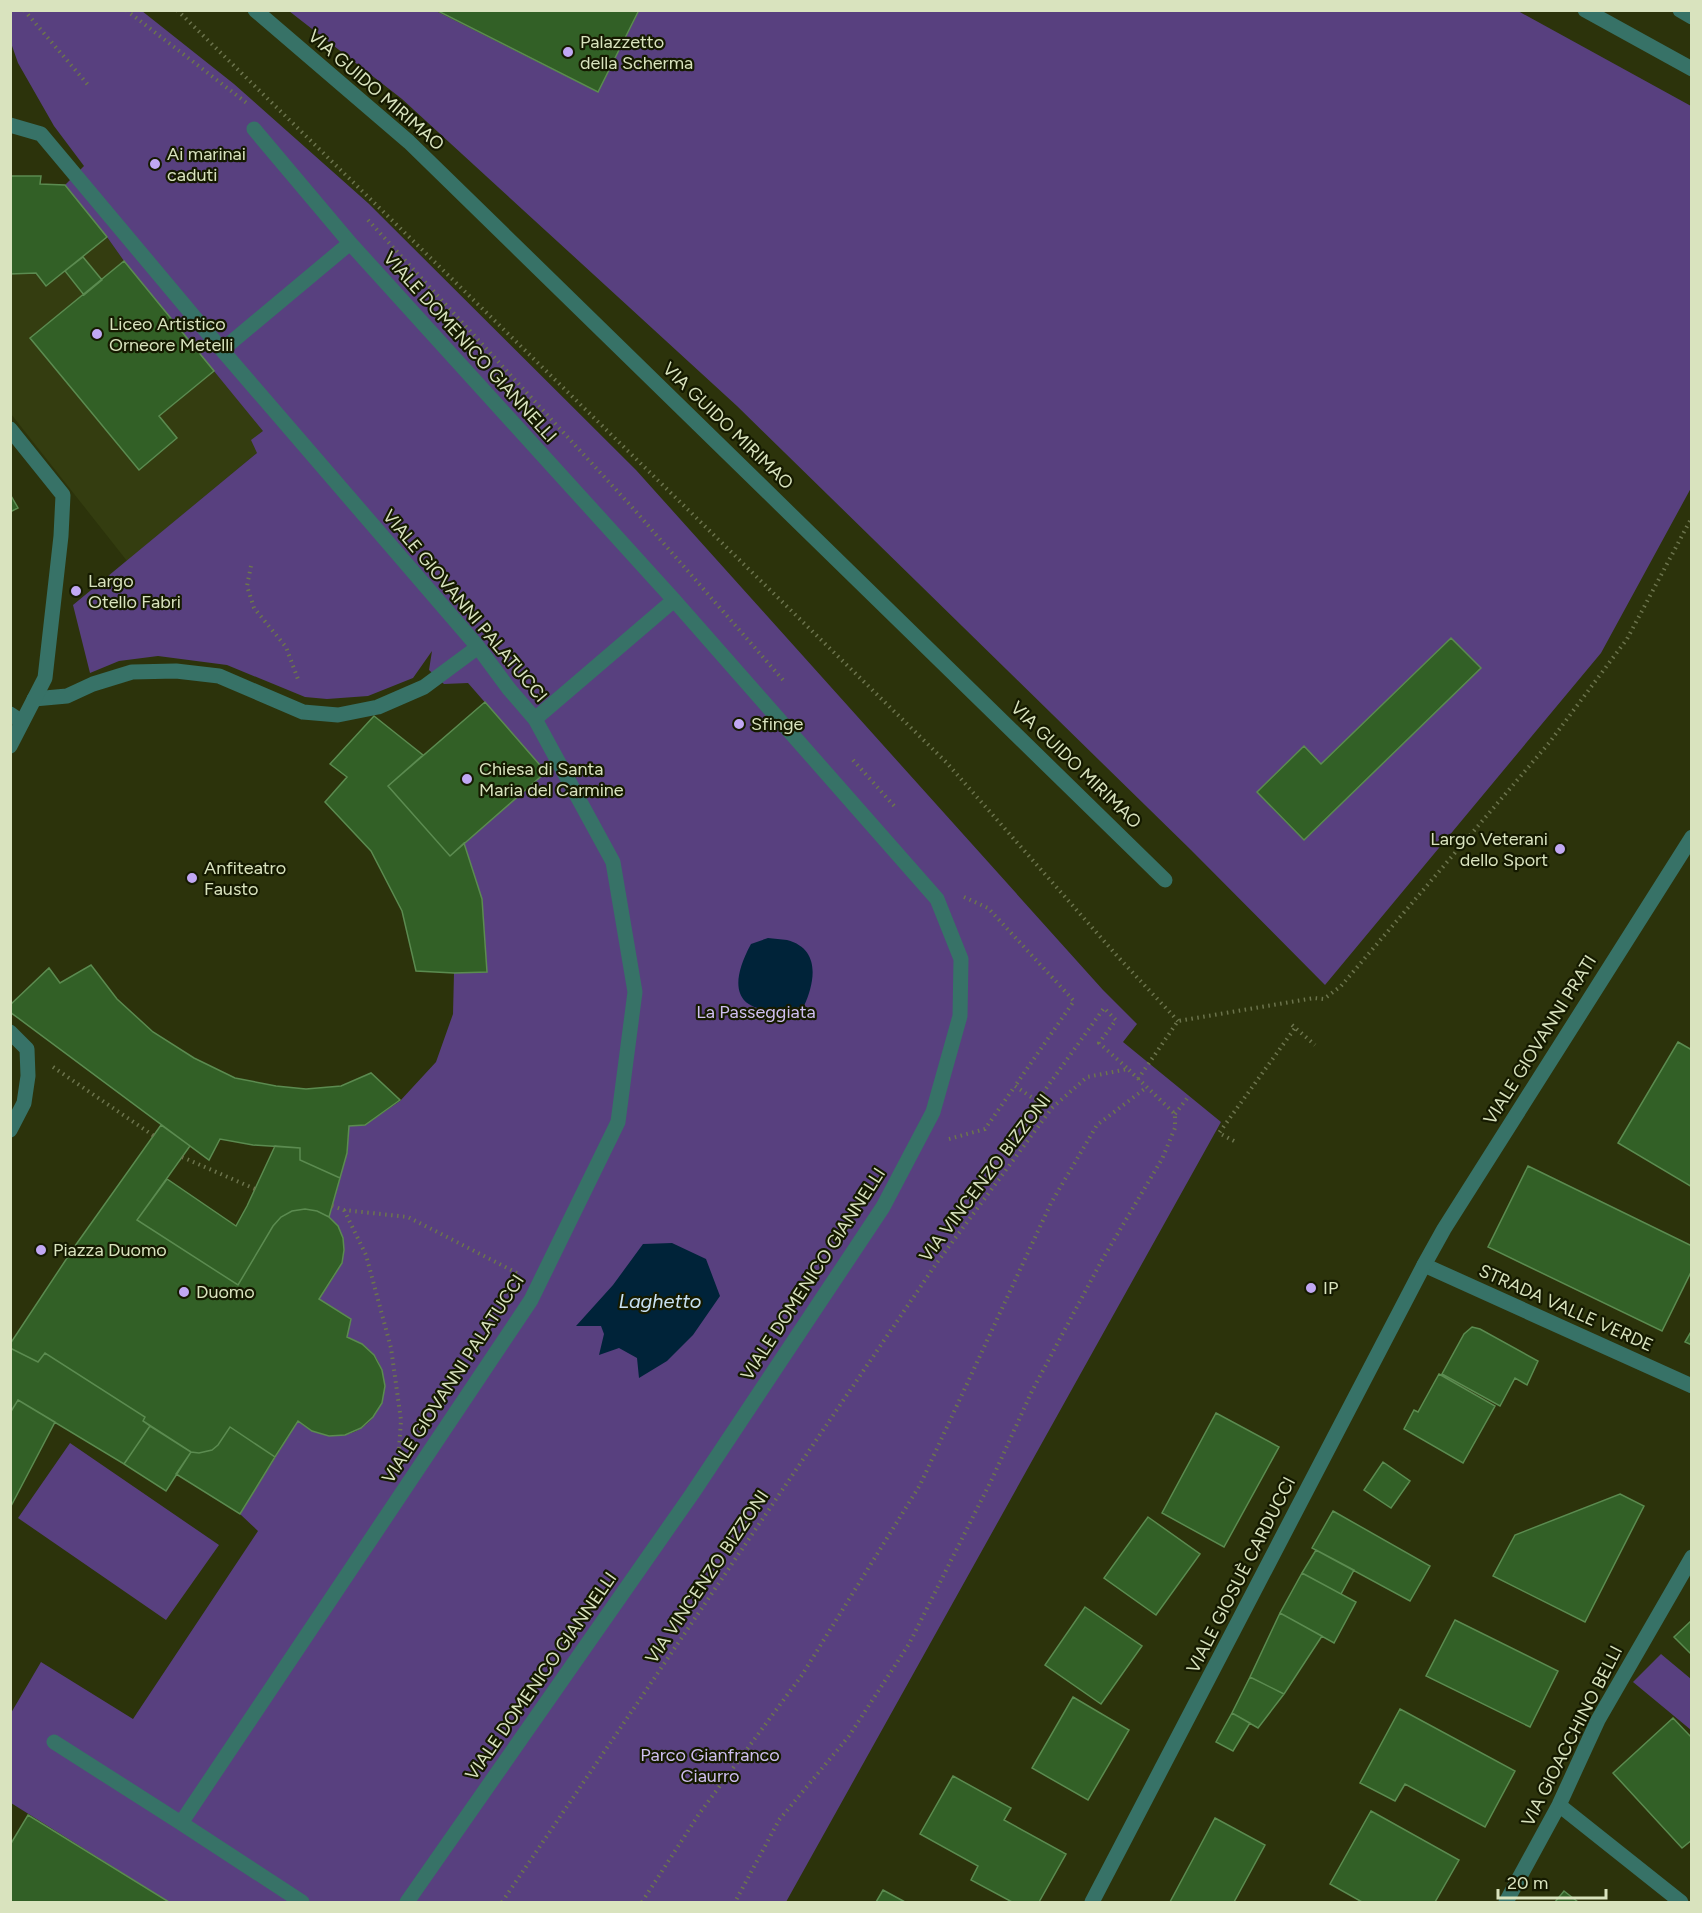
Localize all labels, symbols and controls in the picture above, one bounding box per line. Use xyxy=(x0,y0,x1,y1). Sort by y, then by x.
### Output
street label: VIA GUIDO MIRIMAO xyxy=(303,25,449,155)
place label: Palazzetto della Scherma xyxy=(580,31,693,74)
marker: Palazzetto della Scherma xyxy=(561,45,575,59)
place label: Ai marinai caduti xyxy=(167,143,246,186)
marker: Ai marinai caduti xyxy=(148,157,162,171)
street label: VIALE DOMENICO GIANNELLI xyxy=(379,247,561,447)
place label: Liceo Artistico Orneore Metelli xyxy=(109,313,233,356)
marker: Liceo Artistico Orneore Metelli xyxy=(90,327,104,341)
street label: VIA GUIDO MIRIMAO xyxy=(658,358,798,494)
street label: VIALE GIOVANNI PALATUCCI xyxy=(378,505,552,707)
place label: Largo Otello Fabri xyxy=(88,570,181,613)
marker: Largo Otello Fabri xyxy=(69,584,83,598)
street label: VIA GUIDO MIRIMAO xyxy=(1006,697,1146,833)
place label: Sfinge xyxy=(751,713,803,735)
marker: Sfinge xyxy=(732,717,746,731)
place label: Chiesa di Santa Maria del Carmine xyxy=(479,758,624,801)
marker: Chiesa di Santa Maria del Carmine xyxy=(460,772,474,786)
place label: Largo Veterani dello Sport xyxy=(1430,828,1548,871)
marker: Largo Veterani dello Sport xyxy=(1553,842,1567,856)
place label: Anfiteatro Fausto xyxy=(204,857,286,900)
marker: Anfiteatro Fausto xyxy=(185,871,199,885)
street label: VIALE GIOVANNI PRATI xyxy=(1479,951,1601,1129)
park label: La Passeggiata xyxy=(696,1001,816,1023)
street label: VIA VINCENZO BIZZONI xyxy=(915,1090,1055,1266)
street label: VIALE DOMENICO GIANNELLI xyxy=(736,1164,890,1384)
place label: Piazza Duomo xyxy=(53,1239,167,1261)
marker: Piazza Duomo xyxy=(34,1243,48,1257)
street label: STRADA VALLE VERDE xyxy=(1475,1260,1657,1356)
street label: VIALE GIOVANNI PALATUCCI xyxy=(377,1270,529,1488)
place label: IP xyxy=(1323,1277,1338,1299)
place label: Duomo xyxy=(196,1281,255,1303)
marker: IP xyxy=(1304,1281,1318,1295)
marker: Duomo xyxy=(177,1285,191,1299)
water label: Laghetto xyxy=(618,1289,702,1313)
street label: VIALE GIOSUÈ CARDUCCI xyxy=(1182,1473,1300,1677)
street label: VIA VINCENZO BIZZONI xyxy=(641,1486,773,1668)
street label: VIALE DOMENICO GIANNELLI xyxy=(461,1568,621,1784)
street label: VIA GIOACCHINO BELLI xyxy=(1517,1642,1627,1830)
park label: Parco Gianfranco Ciaurro xyxy=(640,1744,780,1787)
scale bar xyxy=(1498,1862,1606,1900)
text: 20 m xyxy=(1507,1872,1548,1894)

